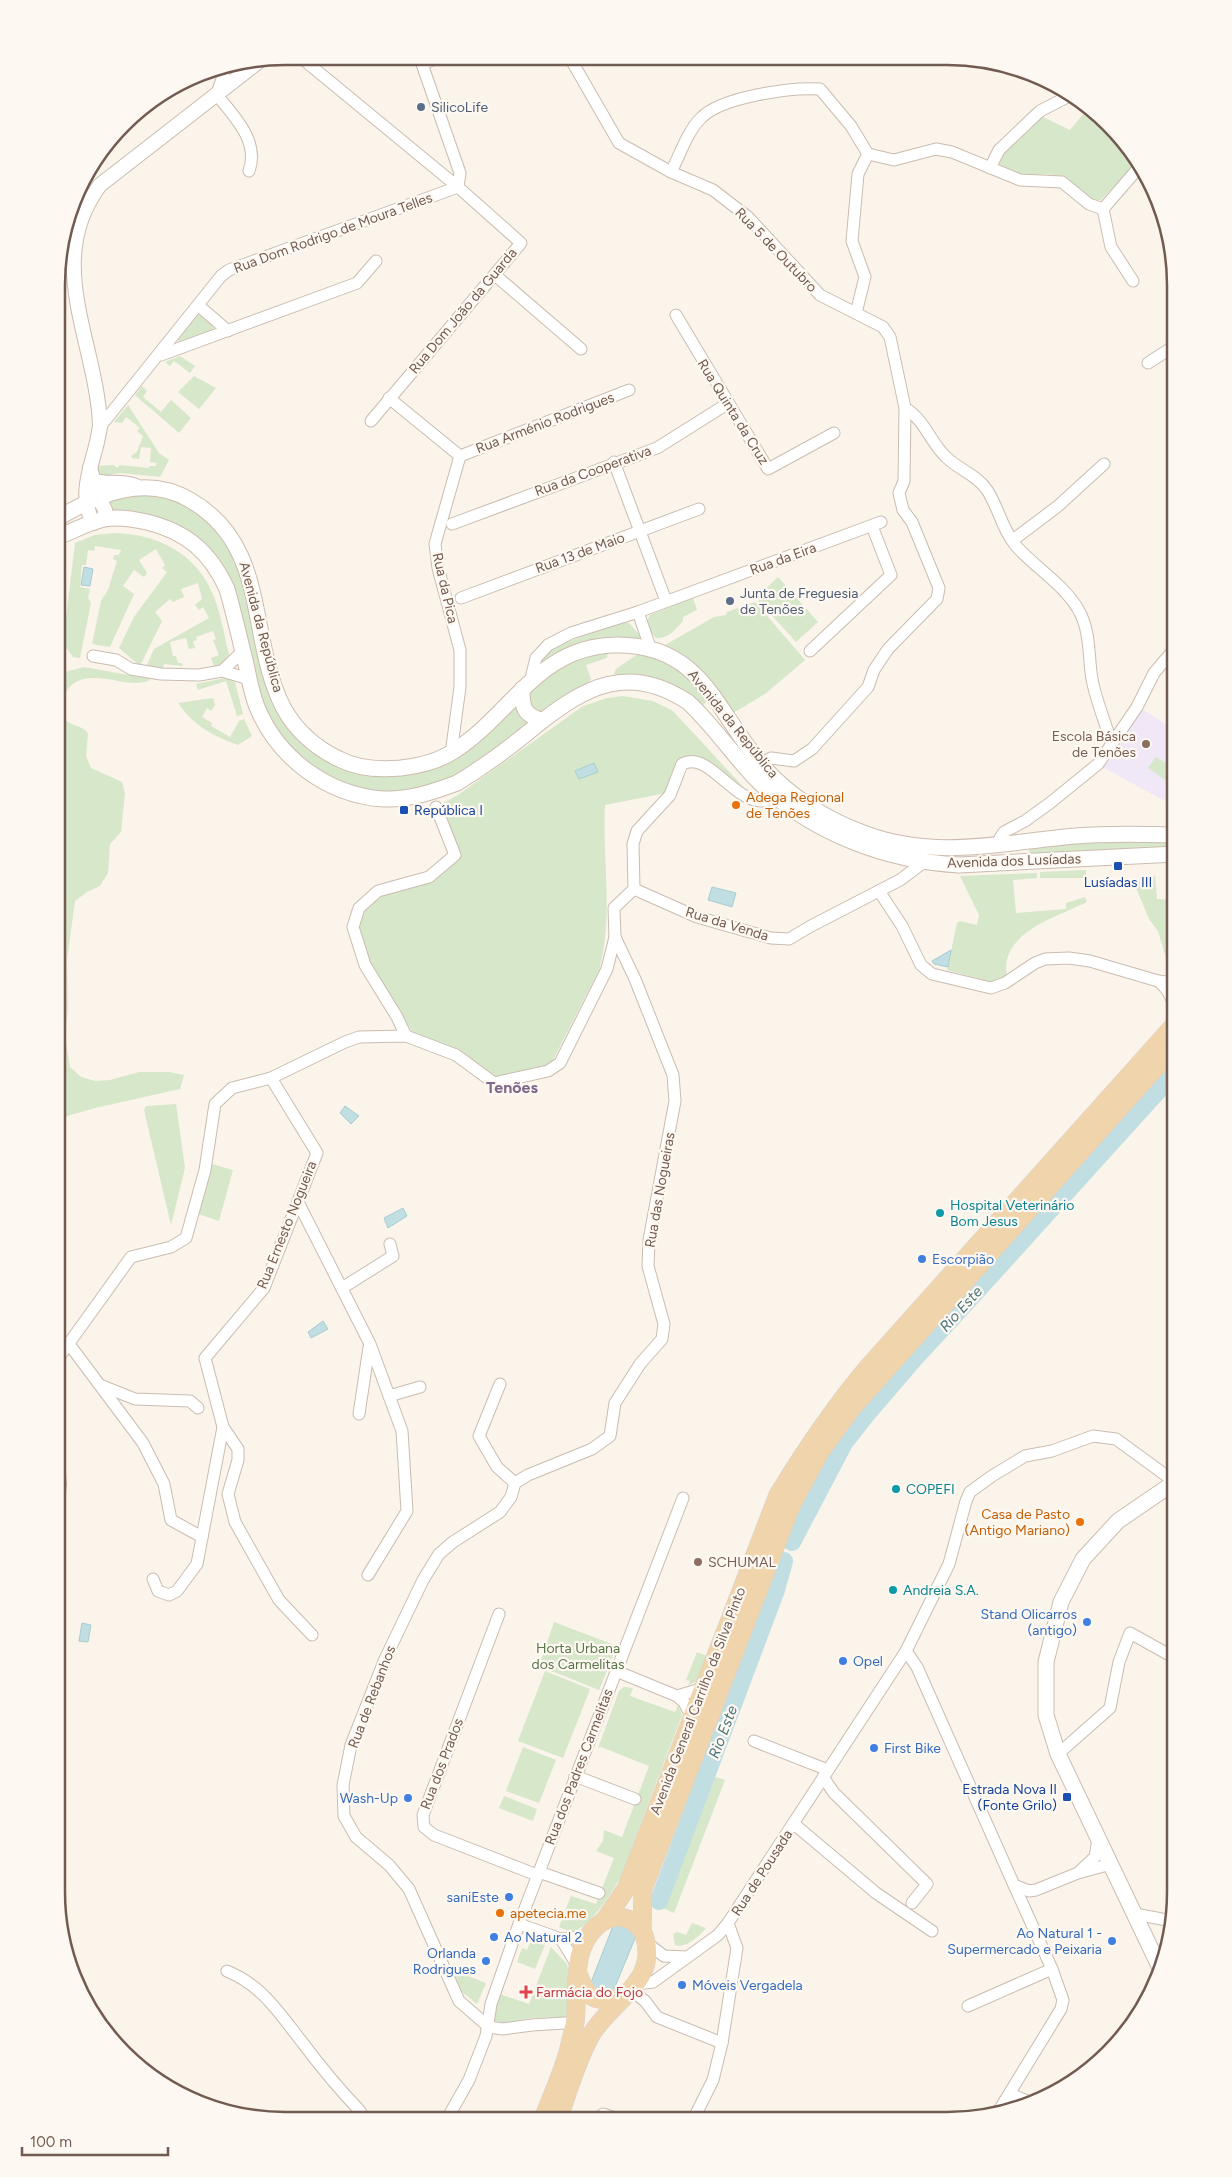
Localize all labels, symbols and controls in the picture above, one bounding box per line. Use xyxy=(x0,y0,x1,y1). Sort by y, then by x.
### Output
place label: SilicoLife xyxy=(431,99,489,116)
marker: SilicoLife xyxy=(415,101,427,113)
street label: Rua Dom Rodrigo de Moura Telles xyxy=(231,189,435,277)
street label: Rua 5 de Outubro xyxy=(731,204,821,296)
street label: Rua Dom João da Guarda xyxy=(405,245,521,377)
street label: Rua Quinta da Cruz xyxy=(694,356,772,468)
street label: Rua Arménio Rodrigues xyxy=(473,389,617,457)
street label: Rua da Cooperativa xyxy=(532,442,654,500)
street label: Rua 13 de Maio xyxy=(533,529,627,577)
street label: Rua da Eira xyxy=(747,539,819,579)
street label: Rua da Pica xyxy=(429,551,461,625)
street label: Avenida da República xyxy=(235,560,287,694)
place label: Junta de Freguesia de Tenões xyxy=(740,585,858,618)
marker: Junta de Freguesia de Tenões xyxy=(724,595,736,607)
street label: Avenida da República xyxy=(684,666,782,782)
place label: Escola Básica de Tenões xyxy=(1052,728,1136,761)
marker: Escola Básica de Tenões xyxy=(1140,738,1152,750)
place label: Adega Regional de Tenões xyxy=(746,789,844,822)
marker: Adega Regional de Tenões xyxy=(730,799,742,811)
place label: República I xyxy=(414,802,483,819)
marker: República I xyxy=(398,804,410,816)
street label: Avenida dos Lusíadas xyxy=(947,850,1081,872)
marker: Lusíadas III xyxy=(1112,860,1124,872)
place label: Lusíadas III xyxy=(1084,874,1152,891)
street label: Rua da Venda xyxy=(683,903,771,945)
district label: Tenões xyxy=(486,1078,538,1097)
street label: Rua das Nogueiras xyxy=(641,1131,679,1249)
street label: Rua Ernesto Nogueira xyxy=(254,1158,320,1292)
place label: Hospital Veterinário Bom Jesus xyxy=(950,1197,1074,1230)
marker: Hospital Veterinário Bom Jesus xyxy=(934,1207,946,1219)
place label: Escorpião xyxy=(932,1251,994,1268)
marker: Escorpião xyxy=(916,1253,928,1265)
water label: Rio Este xyxy=(936,1282,986,1336)
place label: COPEFI xyxy=(906,1481,955,1498)
marker: COPEFI xyxy=(890,1483,902,1495)
place label: Casa de Pasto (Antigo Mariano) xyxy=(965,1506,1070,1539)
marker: Casa de Pasto (Antigo Mariano) xyxy=(1074,1516,1086,1528)
place label: SCHUMAL xyxy=(708,1554,776,1571)
marker: SCHUMAL xyxy=(692,1556,704,1568)
place label: Andreia S.A. xyxy=(903,1582,979,1599)
marker: Andreia S.A. xyxy=(887,1584,899,1596)
street label: Avenida General Carrilho da Silva Pinto xyxy=(647,1585,749,1817)
place label: Stand Olicarros (antigo) xyxy=(981,1606,1077,1639)
marker: Stand Olicarros (antigo) xyxy=(1081,1616,1093,1628)
park label: Horta Urbana dos Carmelitas xyxy=(531,1640,625,1673)
street label: Rua de Rebanhos xyxy=(345,1643,399,1751)
place label: Opel xyxy=(853,1653,883,1670)
marker: Opel xyxy=(837,1655,849,1667)
street label: Rua dos Padres Carmelitas xyxy=(541,1687,617,1847)
water label: Rio Este xyxy=(705,1703,741,1761)
street label: Rua dos Prados xyxy=(417,1716,467,1812)
place label: First Bike xyxy=(884,1740,941,1757)
marker: First Bike xyxy=(868,1742,880,1754)
place label: Estrada Nova II (Fonte Grilo) xyxy=(962,1781,1057,1814)
place label: Wash-Up xyxy=(340,1790,398,1807)
marker: Estrada Nova II (Fonte Grilo) xyxy=(1061,1791,1073,1803)
marker: Wash-Up xyxy=(402,1792,414,1804)
street label: Rua de Pousada xyxy=(728,1827,796,1919)
place label: saniEste xyxy=(447,1889,499,1906)
marker: saniEste xyxy=(503,1891,515,1903)
place label: apetecia.me xyxy=(510,1905,587,1922)
marker: apetecia.me xyxy=(494,1907,506,1919)
place label: Ao Natural 1 - Supermercado e Peixaria xyxy=(947,1925,1102,1958)
place label: Ao Natural 2 xyxy=(504,1929,582,1946)
marker: Ao Natural 2 xyxy=(488,1931,500,1943)
marker: Ao Natural 1 - Supermercado e Peixaria xyxy=(1106,1935,1118,1947)
place label: Orlanda Rodrigues xyxy=(413,1945,476,1978)
marker: Orlanda Rodrigues xyxy=(480,1955,492,1967)
place label: Móveis Vergadela xyxy=(692,1977,803,1994)
marker: Móveis Vergadela xyxy=(676,1979,688,1991)
place label: Farmácia do Fojo xyxy=(536,1984,643,2001)
marker: Farmácia do Fojo xyxy=(520,1986,532,1998)
scale bar xyxy=(22,2124,169,2156)
text: 100 m xyxy=(30,2133,72,2151)

